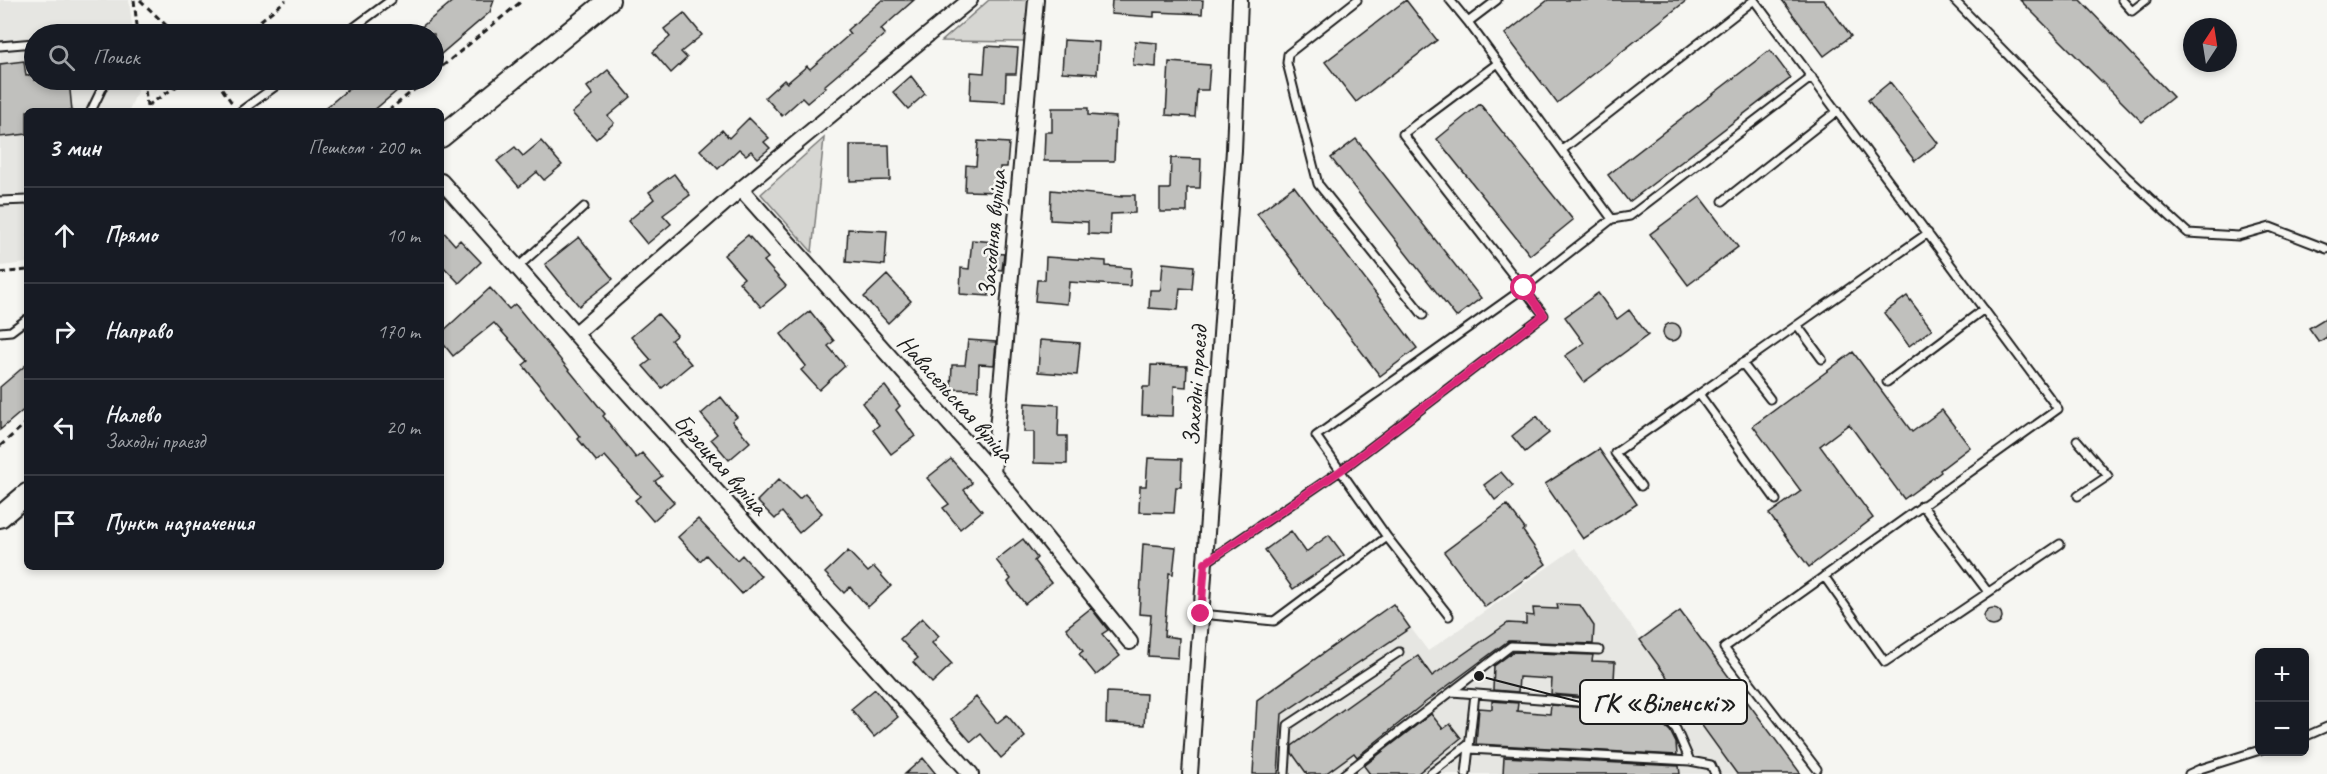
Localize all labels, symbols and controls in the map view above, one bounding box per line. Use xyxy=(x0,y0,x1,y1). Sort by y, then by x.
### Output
north arrow xyxy=(2183,18,2237,72)
search box xyxy=(24,24,444,90)
icon: search xyxy=(45,41,78,74)
text: Поиск xyxy=(93,43,139,71)
text: 3 мин xyxy=(48,131,101,164)
text: Пешком · 200 m xyxy=(308,135,420,160)
street label: Заходняя вуліца xyxy=(971,167,1013,299)
icon: ahead xyxy=(48,219,81,252)
text: Прямо xyxy=(105,221,157,249)
text: 10 m xyxy=(386,223,420,248)
route start xyxy=(1510,274,1536,300)
icon: right xyxy=(48,315,81,348)
text: Направо xyxy=(105,317,172,345)
text: 170 m xyxy=(377,319,420,344)
street label: Заходні праезд xyxy=(1176,323,1214,447)
street label: Навасельская вуліца xyxy=(891,328,1022,469)
text: Налево xyxy=(105,401,161,429)
street label: Брэсцкая вуліца xyxy=(668,407,775,522)
icon: left xyxy=(48,411,81,444)
text: 20 m xyxy=(386,415,420,440)
text: Заходні праезд xyxy=(105,429,205,454)
icon: arrive xyxy=(48,507,81,540)
text: Пункт назначения xyxy=(105,509,254,537)
route end xyxy=(1187,600,1213,626)
map controls xyxy=(2255,648,2309,756)
button: + xyxy=(2255,648,2309,702)
callout: ГК «Віленскі» xyxy=(1580,680,1747,724)
text: ГК «Віленскі» xyxy=(1593,686,1736,719)
button: − xyxy=(2255,702,2309,756)

